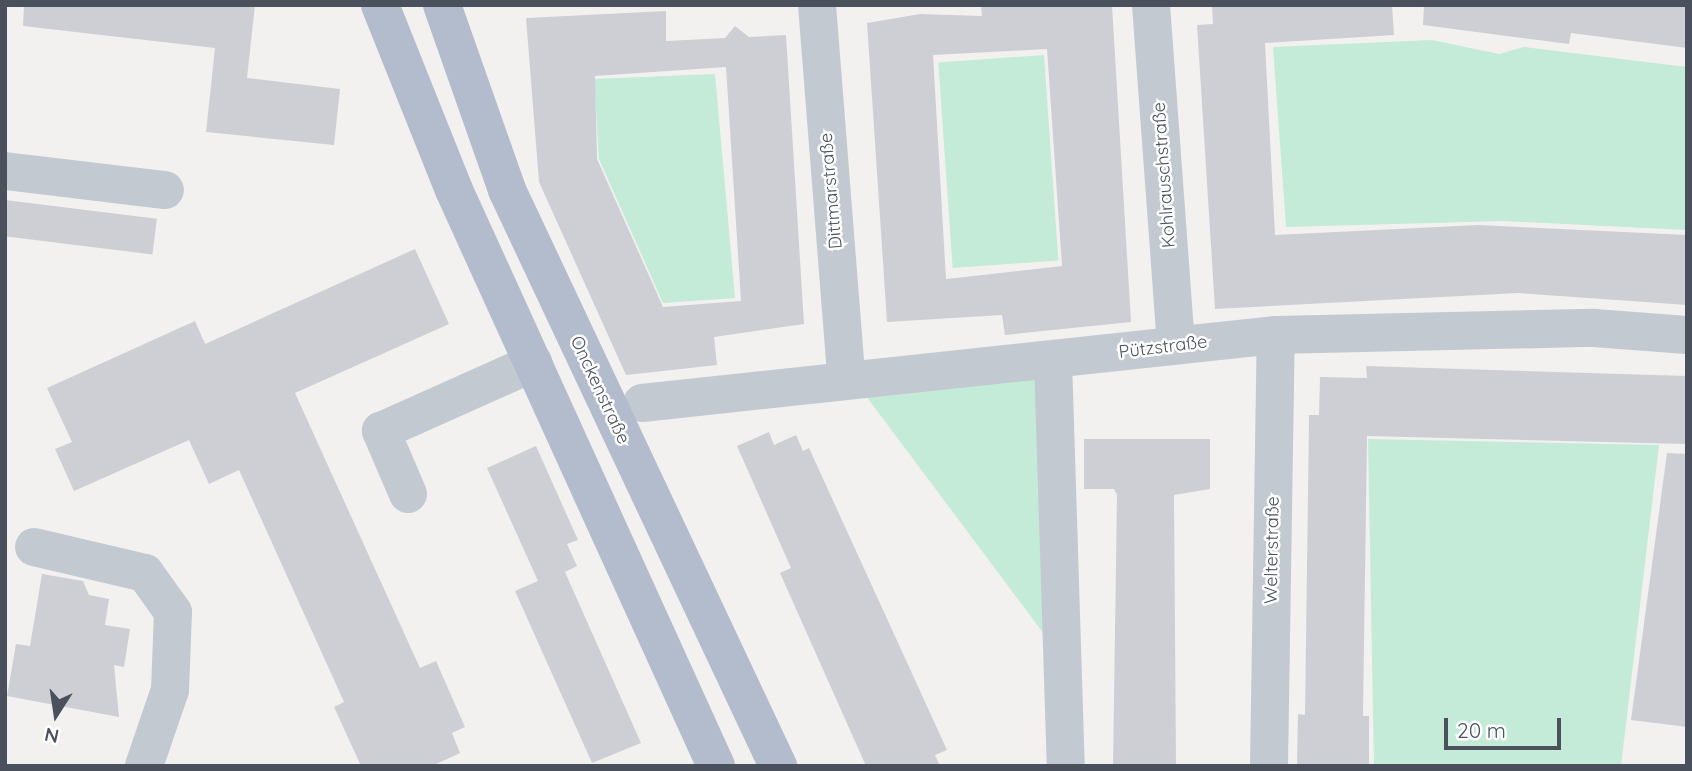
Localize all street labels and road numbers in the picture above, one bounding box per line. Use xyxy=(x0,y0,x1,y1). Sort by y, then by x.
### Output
street label: Kohlrauschstraße xyxy=(1148,101,1180,249)
street label: Dittmarstraße xyxy=(815,132,847,250)
street label: Pützstraße xyxy=(1118,331,1208,363)
street label: Onckenstraße xyxy=(566,333,634,447)
street label: Welterstraße xyxy=(1260,496,1284,604)

